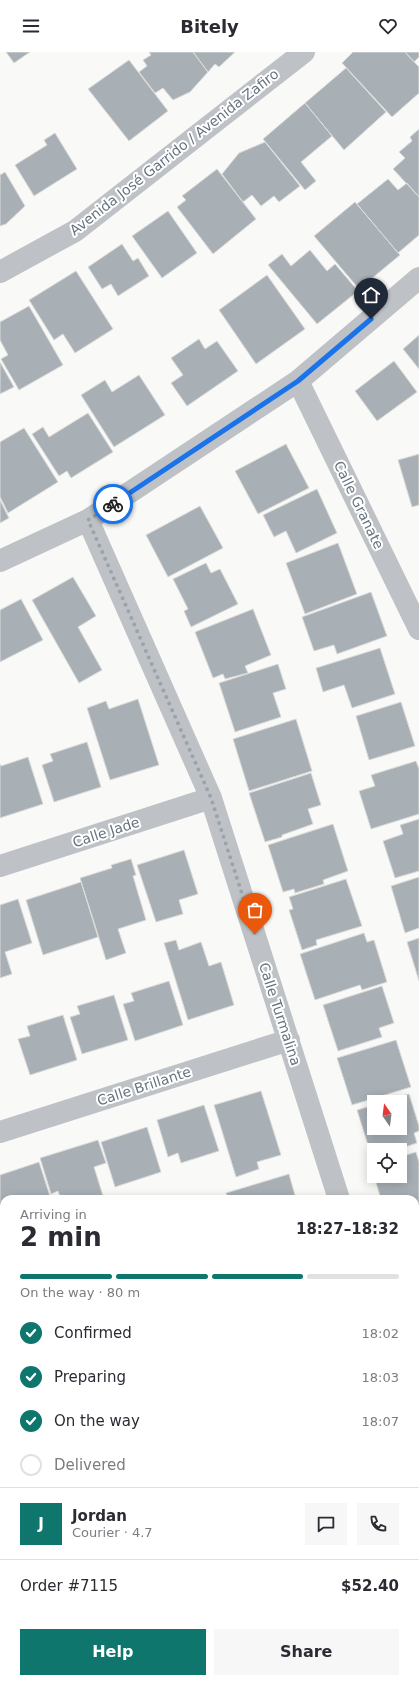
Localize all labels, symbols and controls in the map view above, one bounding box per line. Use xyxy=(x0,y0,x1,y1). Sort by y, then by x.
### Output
icon: menu xyxy=(20,15,42,37)
icon: heart xyxy=(377,15,399,37)
text: Bitely xyxy=(180,16,239,37)
street label: Avenida José Garrido / Avenida Zafiro xyxy=(66,66,282,238)
pin xyxy=(354,278,388,319)
icon: home xyxy=(360,284,382,306)
street label: Calle Granate xyxy=(331,458,387,552)
courier xyxy=(93,484,133,524)
icon: bike xyxy=(102,493,124,515)
street label: Calle Jade xyxy=(71,814,141,850)
pin xyxy=(238,893,272,934)
icon: bag xyxy=(244,899,266,921)
street label: Calle Turmalina xyxy=(256,960,304,1068)
street label: Calle Brillante xyxy=(95,1063,193,1109)
north arrow xyxy=(367,1095,407,1135)
map controls xyxy=(367,1095,407,1183)
button: locate xyxy=(367,1143,407,1183)
text: Arriving in xyxy=(20,1207,87,1222)
text: 18:27–18:32 xyxy=(296,1220,399,1238)
text: 2 min xyxy=(20,1222,102,1252)
text: On the way · 80 m xyxy=(20,1285,140,1300)
icon: check xyxy=(20,1322,42,1344)
text: Confirmed xyxy=(54,1324,132,1342)
text: 18:02 xyxy=(362,1326,399,1341)
icon: check xyxy=(20,1366,42,1388)
text: Preparing xyxy=(54,1368,126,1386)
text: 18:03 xyxy=(362,1370,399,1385)
icon: check xyxy=(20,1410,42,1432)
text: On the way xyxy=(54,1412,140,1430)
text: 18:07 xyxy=(362,1414,399,1429)
text: Delivered xyxy=(54,1456,126,1474)
button: chat xyxy=(305,1503,347,1545)
button: phone xyxy=(357,1503,399,1545)
text: Jordan xyxy=(72,1507,127,1525)
text: J xyxy=(38,1515,44,1533)
text: Courier · 4.7 xyxy=(72,1525,153,1540)
text: Order #7115 xyxy=(20,1577,118,1595)
text: $52.40 xyxy=(341,1577,399,1595)
button: Help xyxy=(20,1629,206,1675)
button: Share xyxy=(214,1629,399,1675)

